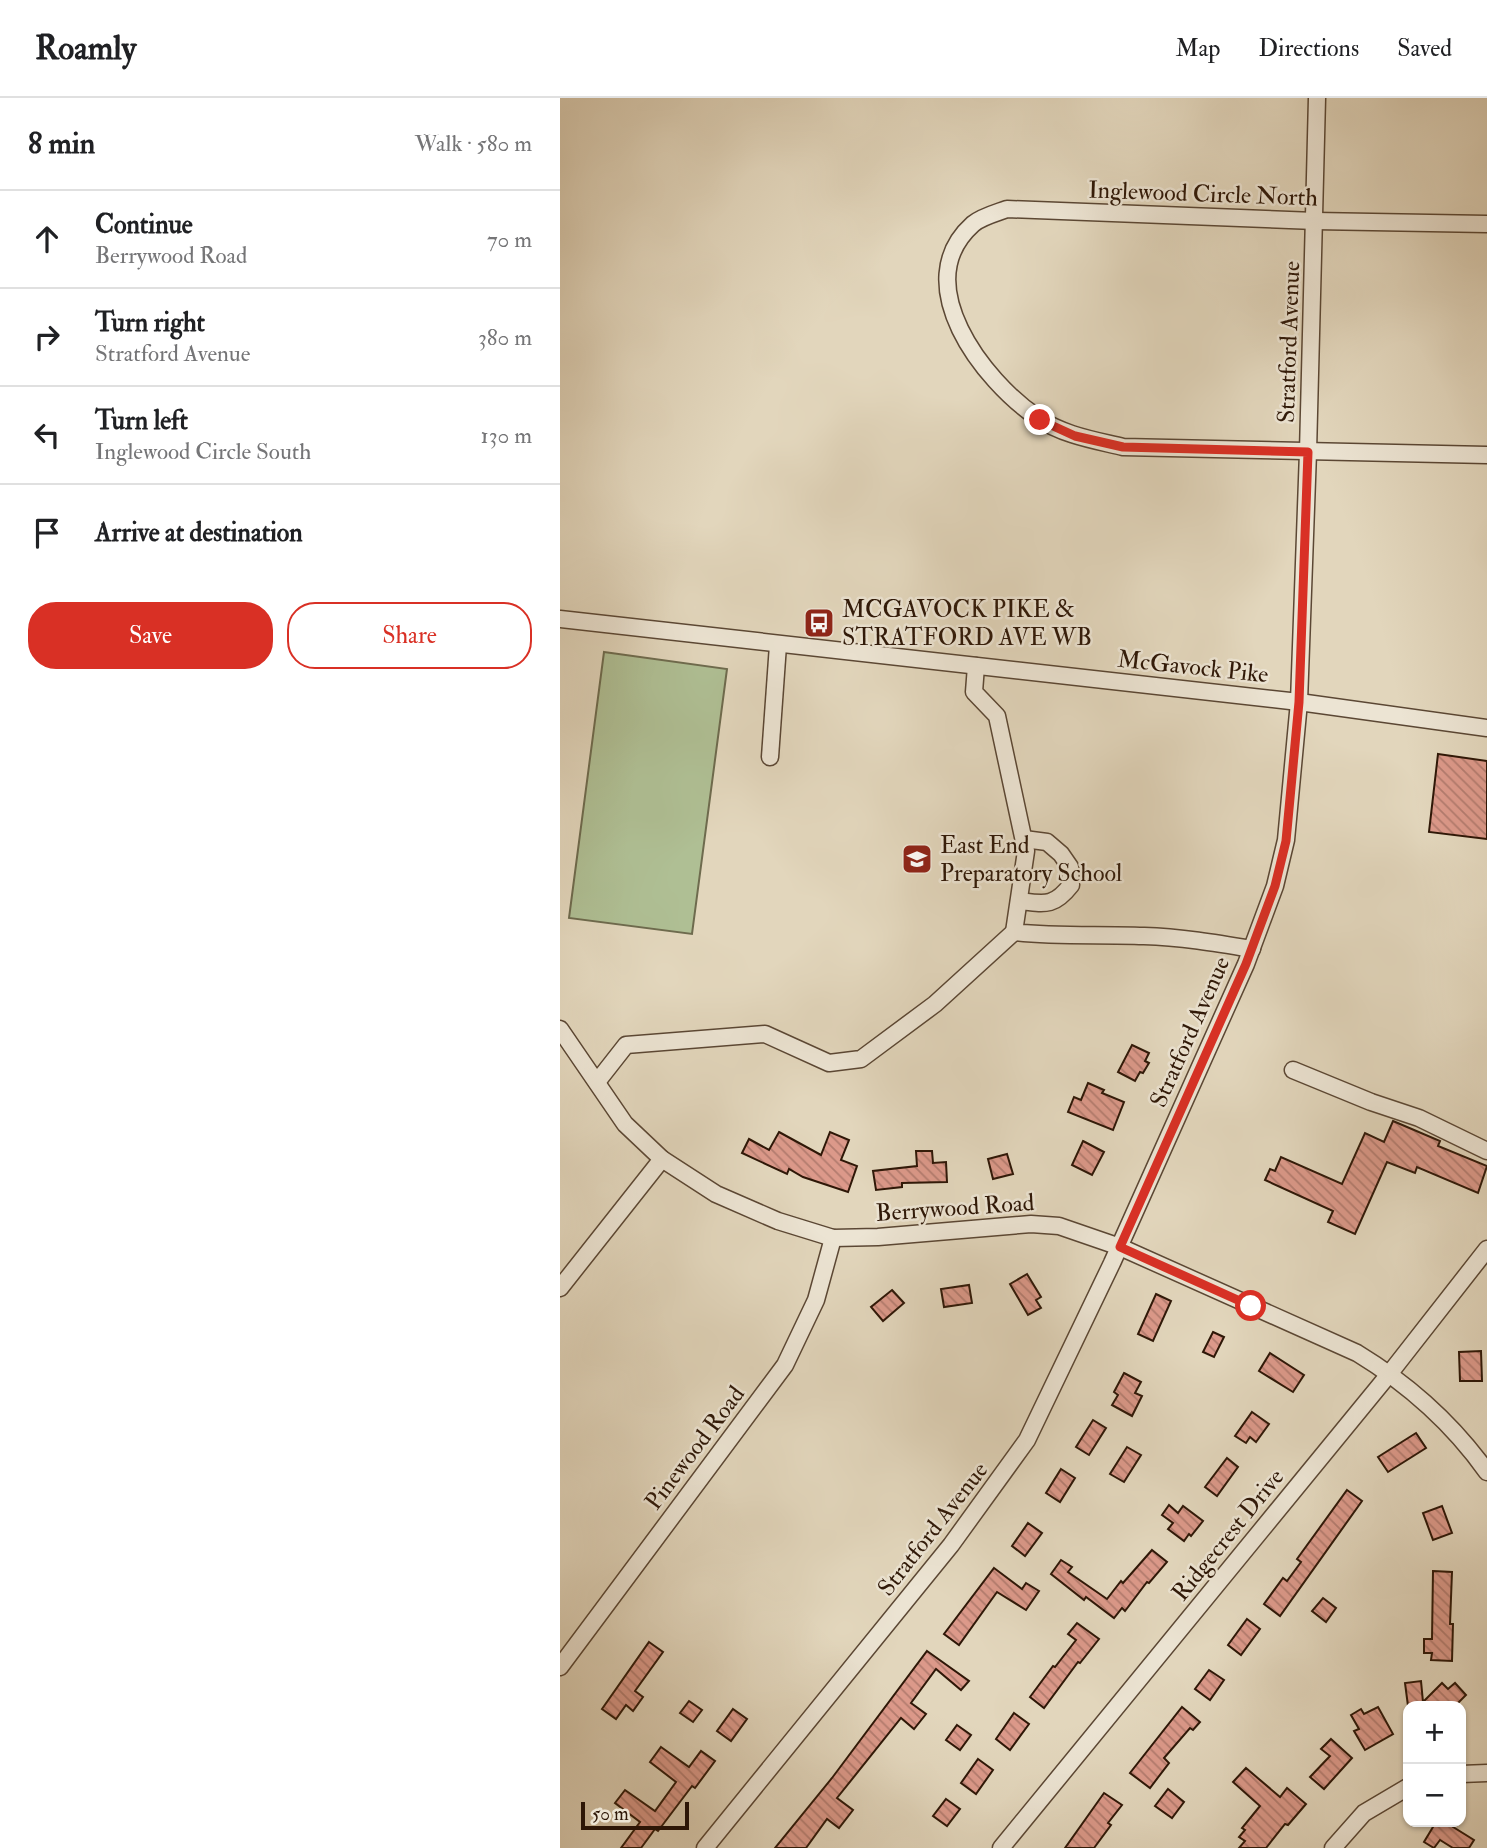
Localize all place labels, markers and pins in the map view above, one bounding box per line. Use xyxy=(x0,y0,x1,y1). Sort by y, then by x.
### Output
place label: MCGAVOCK PIKE & STRATFORD AVE WB xyxy=(842,594,1092,653)
bus stop icon: MCGAVOCK PIKE & STRATFORD AVE WB xyxy=(802,606,836,640)
place label: East End Preparatory School xyxy=(940,830,1122,889)
school or university icon: East End Preparatory School xyxy=(900,842,934,876)

